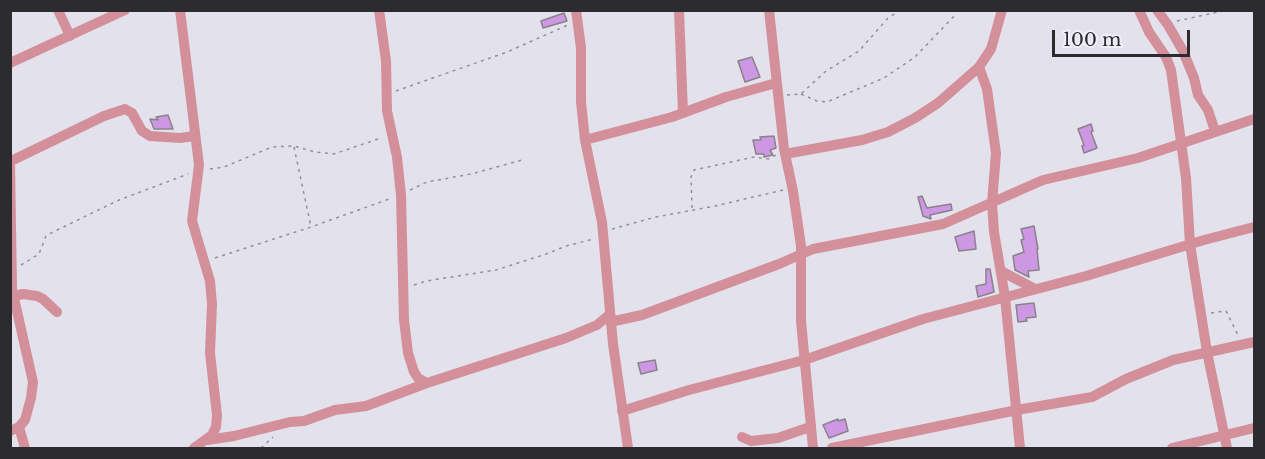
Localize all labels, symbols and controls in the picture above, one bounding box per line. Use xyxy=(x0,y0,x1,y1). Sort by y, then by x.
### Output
scale bar xyxy=(1055,18,1193,56)
text: 100 m xyxy=(1063,29,1121,51)

